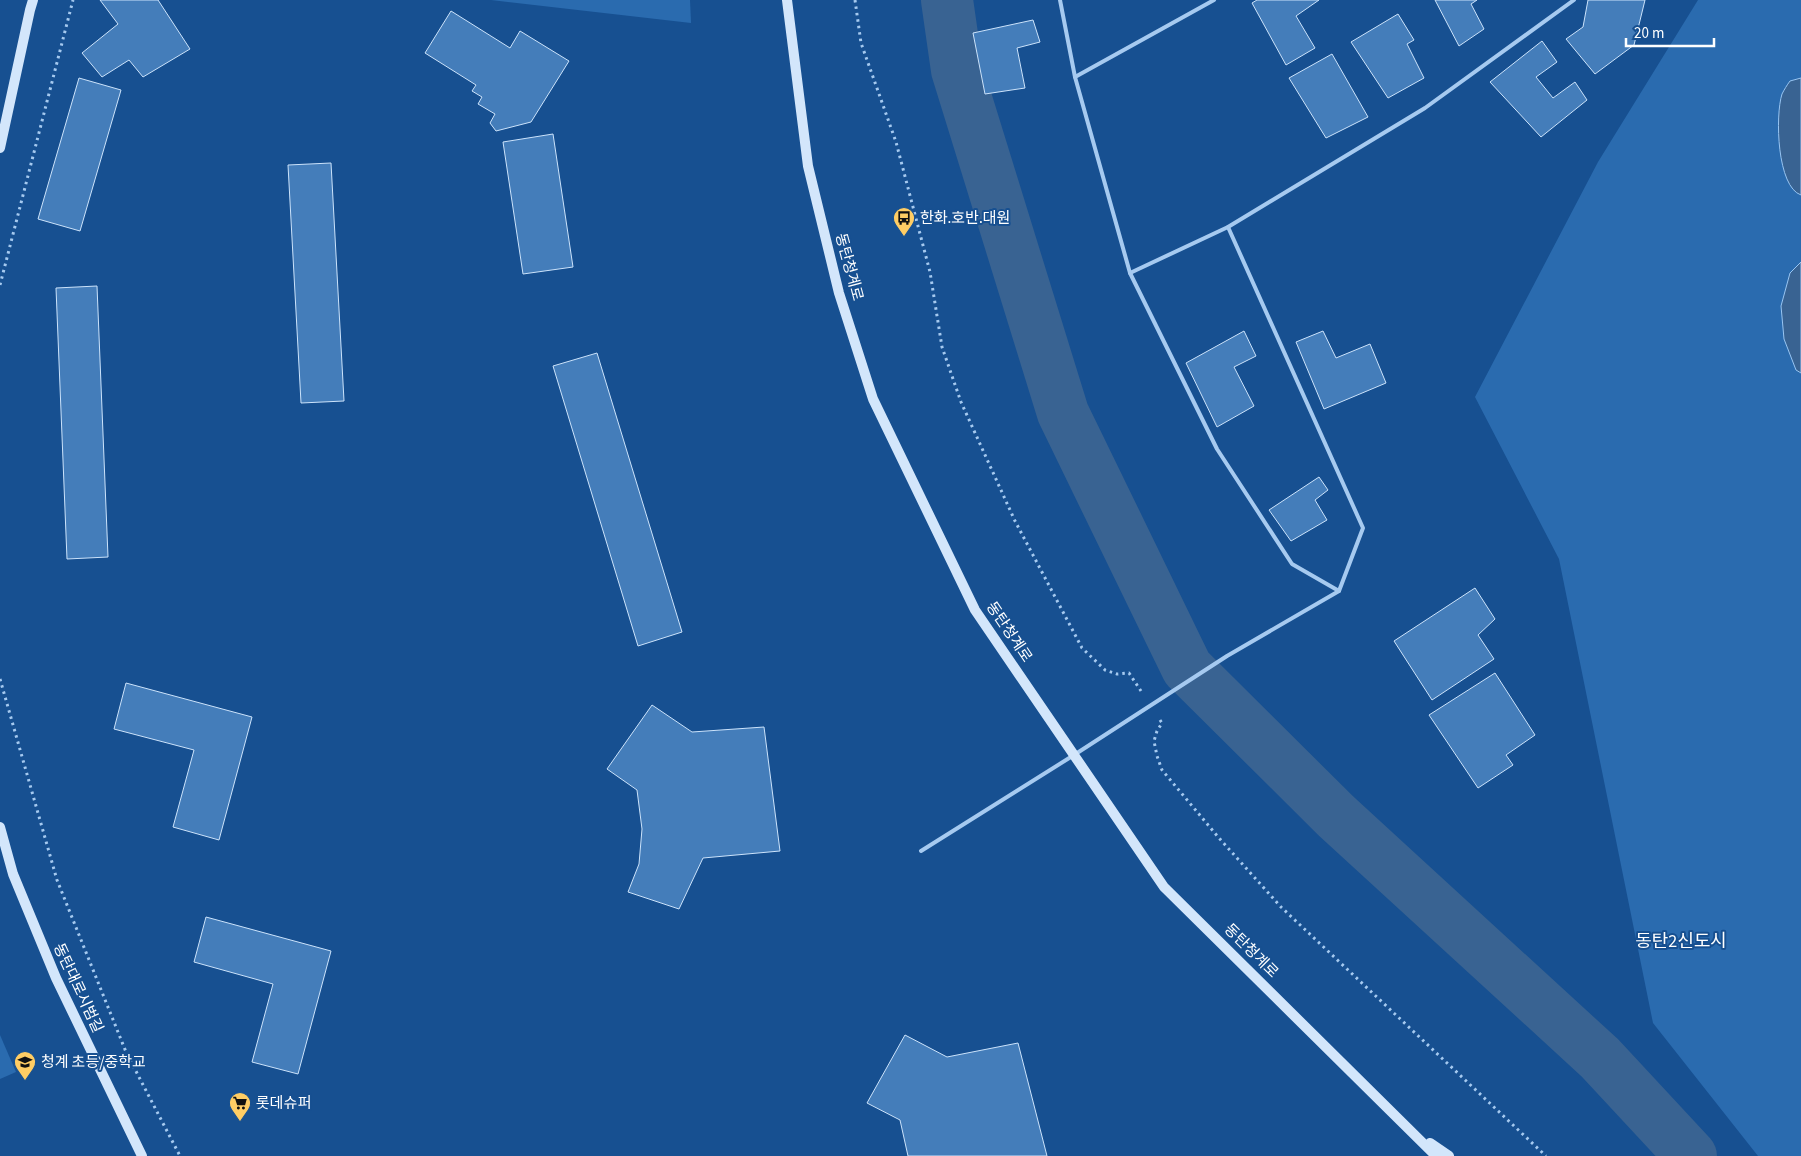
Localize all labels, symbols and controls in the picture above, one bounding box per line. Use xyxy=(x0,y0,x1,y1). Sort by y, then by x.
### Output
scale bar xyxy=(1626,15,1714,47)
text: 20 m xyxy=(1634,23,1664,44)
bus stop icon: 한화.호반.대원 xyxy=(892,206,916,237)
place label: 한화.호반.대원 xyxy=(920,208,1010,229)
street label: 동탄청계로 xyxy=(830,231,868,303)
street label: 동탄청계로 xyxy=(981,598,1037,666)
street label: 동탄청계로 xyxy=(1219,919,1283,983)
district label: 동탄2신도시 xyxy=(1635,929,1727,954)
street label: 동탄대로시범길 xyxy=(48,940,108,1036)
school or university icon: 청계 초등/중학교 xyxy=(13,1050,37,1081)
place label: 청계 초등/중학교 xyxy=(41,1052,146,1073)
supermarket icon: 롯데슈퍼 xyxy=(228,1091,252,1122)
place label: 롯데슈퍼 xyxy=(256,1093,311,1114)

